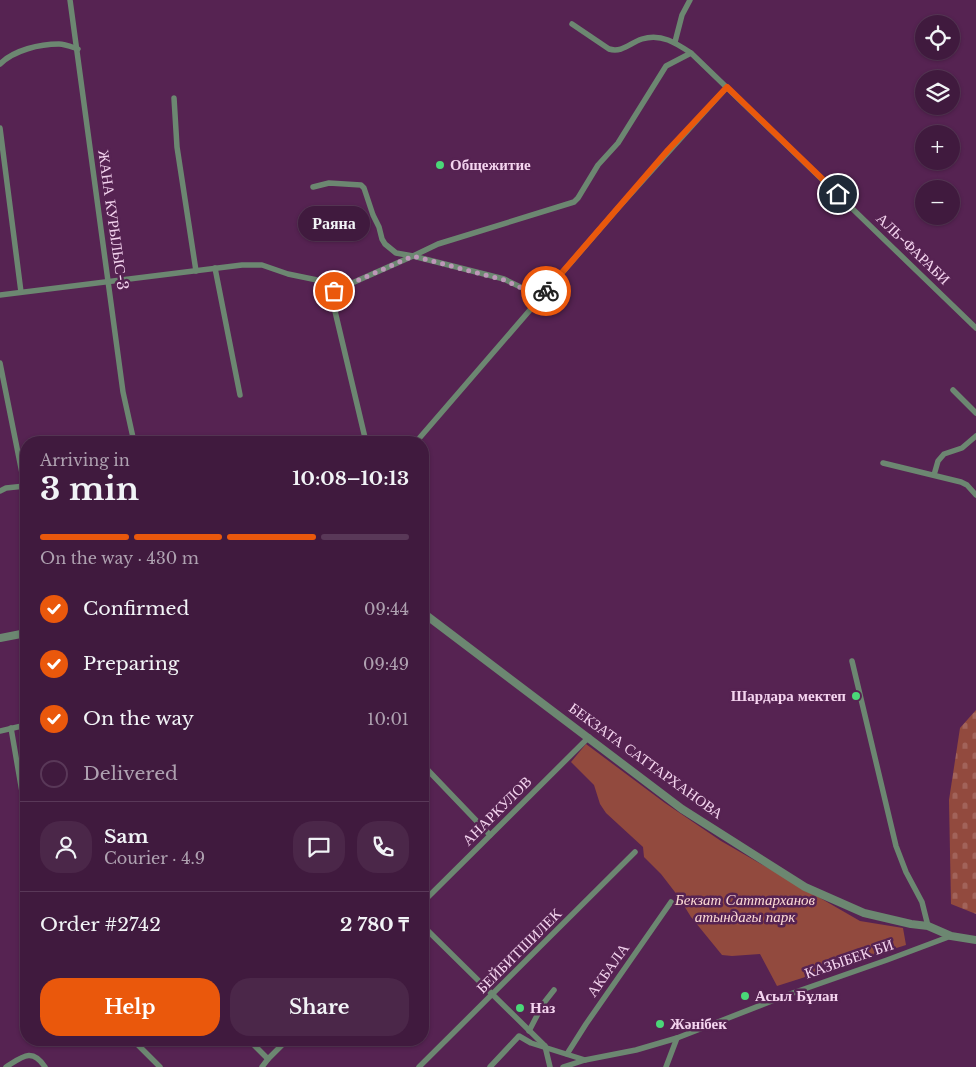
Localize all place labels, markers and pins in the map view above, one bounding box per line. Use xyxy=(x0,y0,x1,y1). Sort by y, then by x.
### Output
place label: Общежитие xyxy=(450,155,531,174)
marker: Общежитие xyxy=(434,159,446,171)
pin xyxy=(817,173,859,215)
callout: Раяна xyxy=(298,206,370,241)
pin xyxy=(313,270,355,312)
place label: Шардара мектеп xyxy=(731,686,846,705)
marker: Шардара мектеп xyxy=(850,690,862,702)
place label: Асыл Бұлан xyxy=(755,986,839,1005)
marker: Асыл Бұлан xyxy=(739,990,751,1002)
place label: Наз xyxy=(530,998,555,1017)
marker: Наз xyxy=(514,1002,526,1014)
place label: Жәнібек xyxy=(670,1014,727,1033)
marker: Жәнібек xyxy=(654,1018,666,1030)

